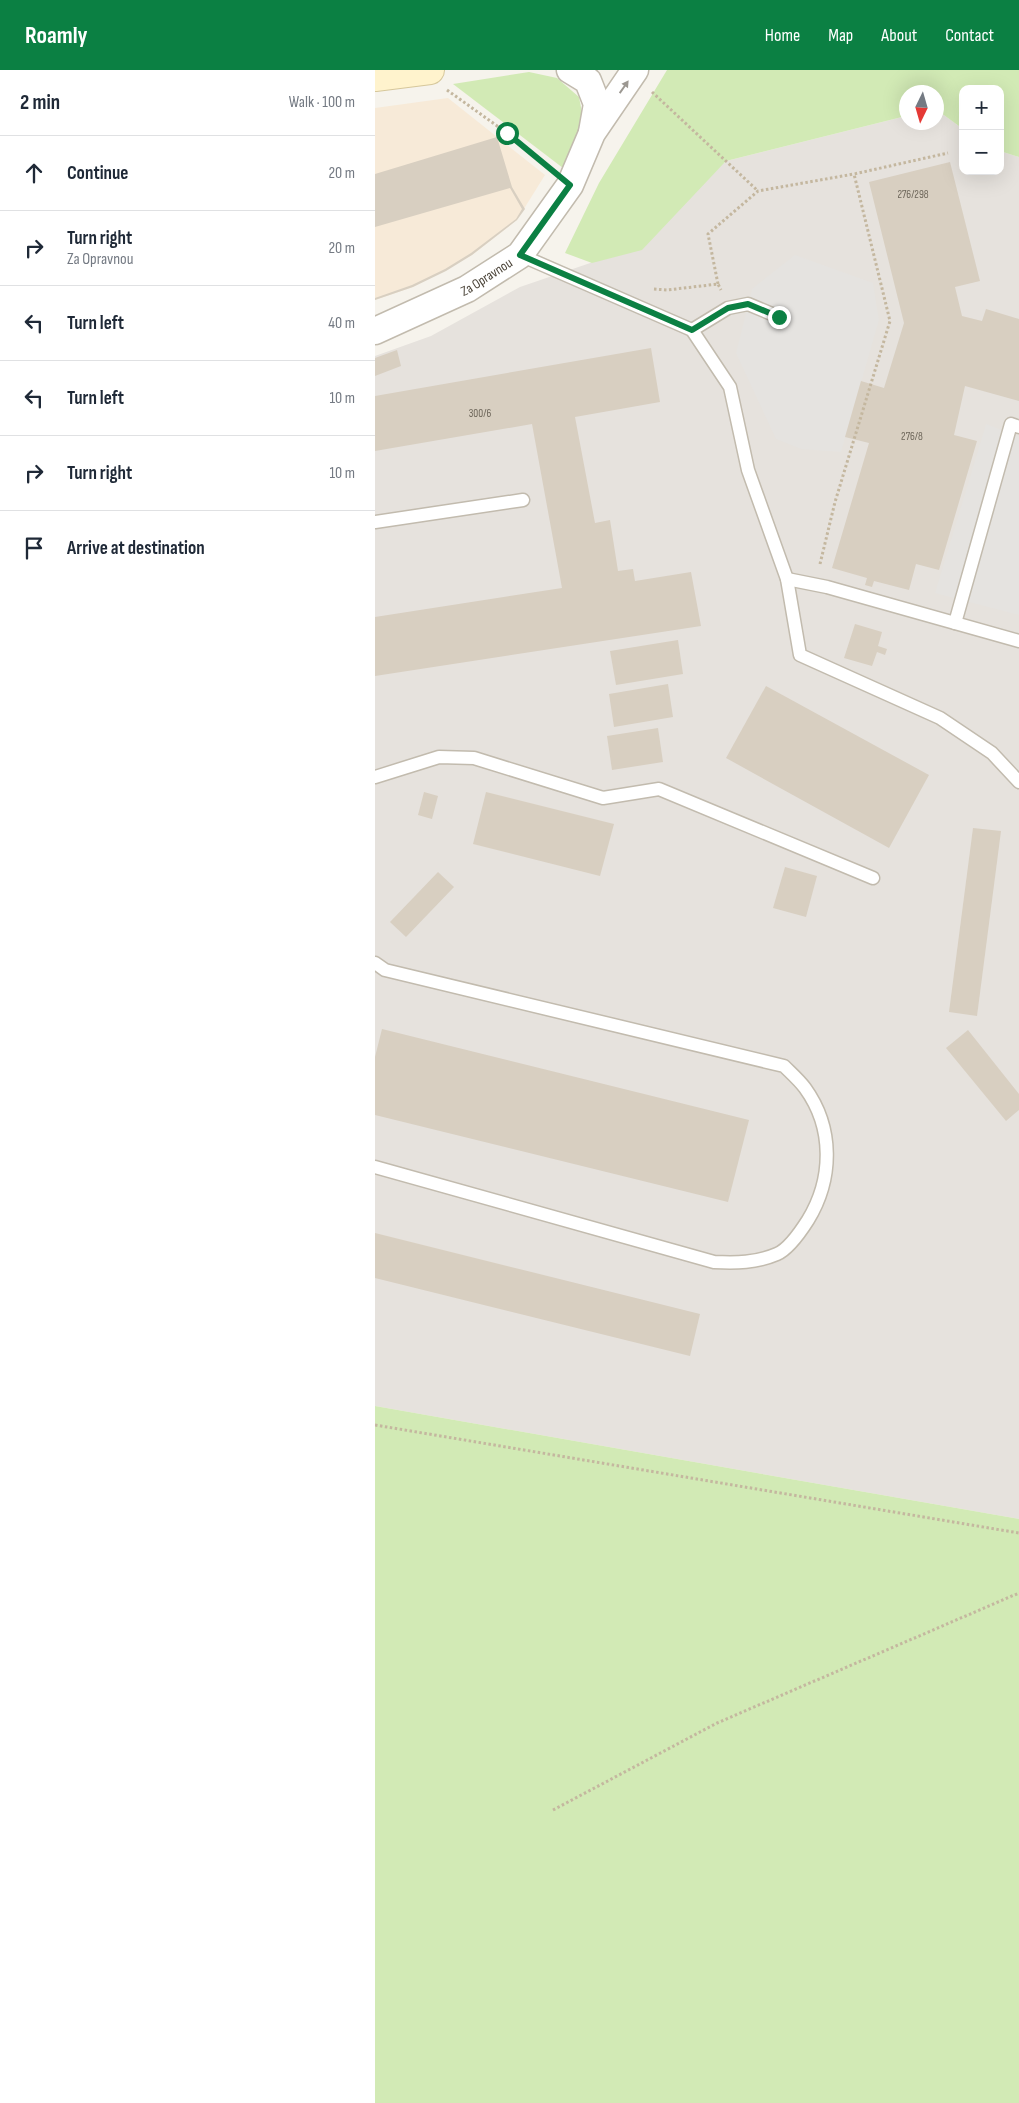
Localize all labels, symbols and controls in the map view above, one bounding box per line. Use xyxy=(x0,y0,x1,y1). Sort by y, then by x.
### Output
text: Roamly xyxy=(25,21,88,50)
text: Home xyxy=(765,25,800,46)
text: Map xyxy=(828,25,853,46)
text: About xyxy=(881,25,917,46)
text: Contact xyxy=(945,25,994,46)
one-way arrow xyxy=(619,80,629,94)
north arrow xyxy=(899,85,944,130)
map controls xyxy=(959,85,1004,175)
button: + xyxy=(959,85,1004,130)
text: 2 min xyxy=(20,90,60,115)
text: Walk · 100 m xyxy=(289,93,355,112)
route start xyxy=(496,122,519,145)
button: − xyxy=(959,130,1004,175)
icon: ahead xyxy=(20,159,48,187)
text: Continue xyxy=(67,162,128,185)
text: 20 m xyxy=(328,164,355,183)
house number: 276/298 xyxy=(897,188,929,201)
text: Turn right xyxy=(67,227,132,250)
icon: right xyxy=(20,234,48,262)
text: 20 m xyxy=(328,239,355,258)
text: Za Opravnou xyxy=(67,250,133,269)
street label: Za Opravnou xyxy=(458,254,516,300)
route end xyxy=(768,306,791,329)
icon: left xyxy=(20,309,48,337)
text: Turn left xyxy=(67,312,124,335)
text: 40 m xyxy=(328,314,355,333)
icon: left xyxy=(20,384,48,412)
text: Turn left xyxy=(67,387,124,410)
text: 10 m xyxy=(329,389,355,408)
house number: 300/6 xyxy=(469,407,491,420)
house number: 276/8 xyxy=(901,430,923,443)
icon: right xyxy=(20,459,48,487)
text: Turn right xyxy=(67,462,132,485)
text: 10 m xyxy=(329,464,355,483)
icon: arrive xyxy=(20,534,48,562)
text: Arrive at destination xyxy=(67,537,205,560)

